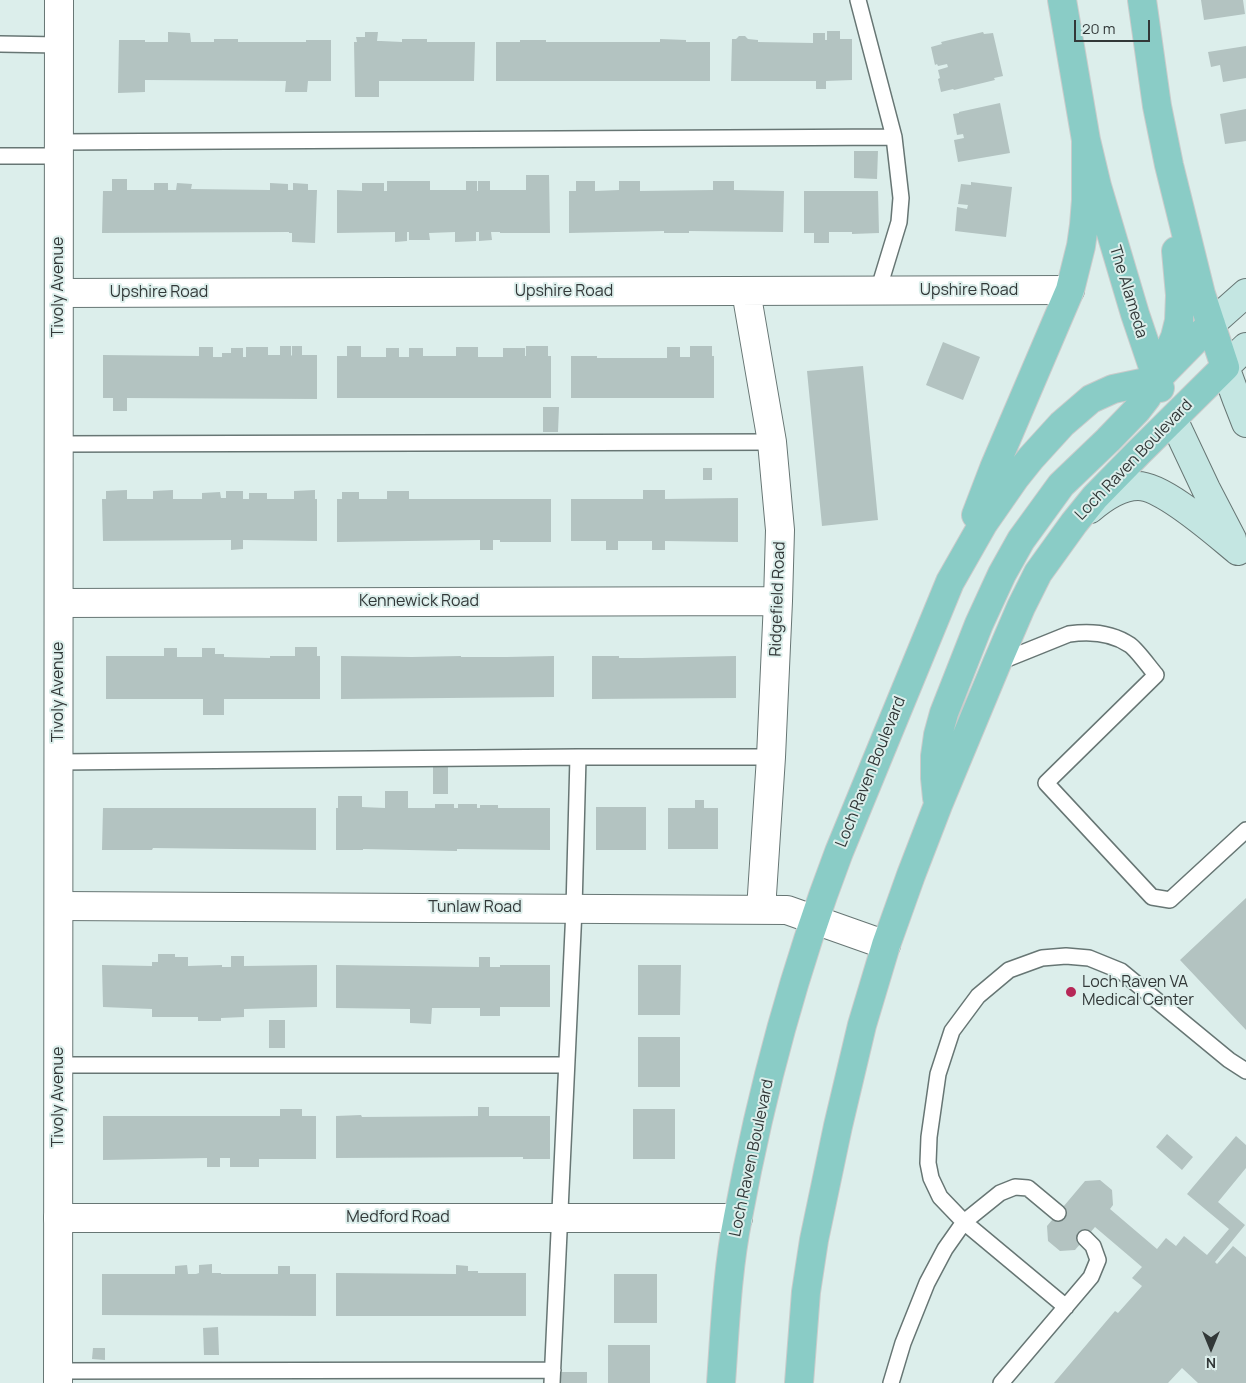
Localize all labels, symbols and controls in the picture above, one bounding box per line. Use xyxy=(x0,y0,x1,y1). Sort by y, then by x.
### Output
scale bar xyxy=(1076,10,1152,42)
text: 20 m xyxy=(1082,18,1115,39)
street label: Tivoly Avenue xyxy=(49,237,69,337)
street label: The Alameda xyxy=(1105,243,1151,341)
street label: Upshire Road xyxy=(920,281,1018,301)
street label: Upshire Road xyxy=(515,282,613,302)
street label: Upshire Road xyxy=(110,283,208,303)
street label: Loch Raven Boulevard xyxy=(1071,396,1197,524)
street label: Ridgefield Road xyxy=(766,541,790,657)
street label: Kennewick Road xyxy=(359,592,479,612)
street label: Tivoly Avenue xyxy=(49,642,69,742)
street label: Loch Raven Boulevard xyxy=(832,694,910,850)
street label: Tunlaw Road xyxy=(428,898,522,918)
place label: Loch Raven VA Medical Center xyxy=(1082,973,1194,1011)
marker: Loch Raven VA Medical Center xyxy=(1064,985,1078,999)
street label: Tivoly Avenue xyxy=(49,1047,69,1147)
street label: Loch Raven Boulevard xyxy=(726,1077,778,1239)
street label: Medford Road xyxy=(346,1208,450,1228)
north arrow xyxy=(1186,1323,1236,1373)
text: N xyxy=(1206,1354,1216,1373)

